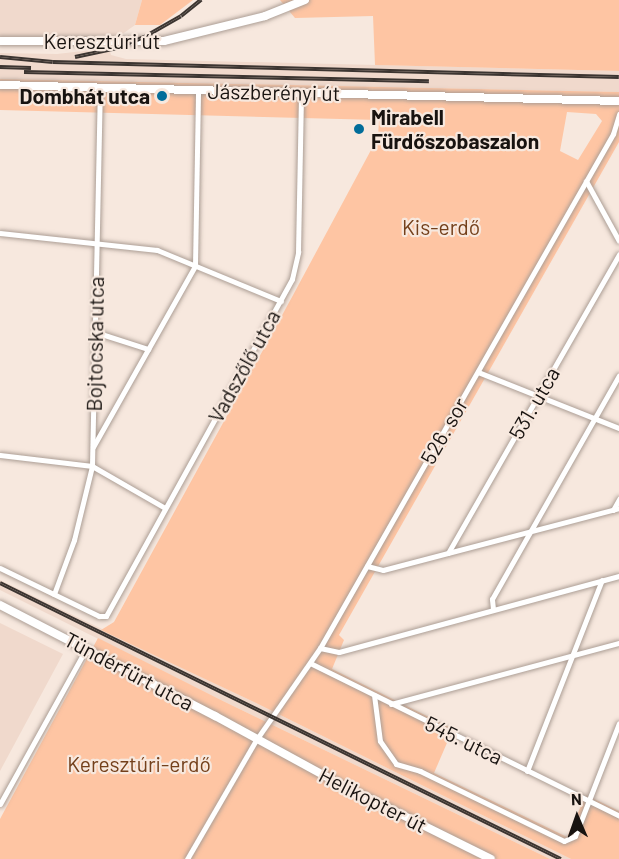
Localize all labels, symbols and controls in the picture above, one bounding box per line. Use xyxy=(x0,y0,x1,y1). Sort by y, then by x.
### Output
street label: Keresztúri út xyxy=(44,28,160,54)
street label: Jászberényi út xyxy=(207,78,341,106)
place label: Dombhát utca xyxy=(20,83,150,109)
marker: Dombhát utca xyxy=(155,89,169,103)
place label: Mirabell Fürdőszobaszalon xyxy=(371,104,539,154)
marker: Mirabell Fürdőszobaszalon xyxy=(352,122,366,136)
park label: Kis-erdő xyxy=(402,214,480,240)
street label: Bojtocska utca xyxy=(81,276,109,412)
street label: Vadszőlő utca xyxy=(203,305,285,427)
street label: 531. utca xyxy=(503,362,565,444)
street label: 526. sor xyxy=(415,393,473,469)
street label: Tündérfürt utca xyxy=(60,626,198,716)
street label: 545. utca xyxy=(421,710,507,770)
park label: Keresztúri-erdő xyxy=(67,751,211,777)
street label: Helikopter út xyxy=(315,762,431,838)
north arrow xyxy=(547,787,607,847)
text: N xyxy=(571,789,582,808)

